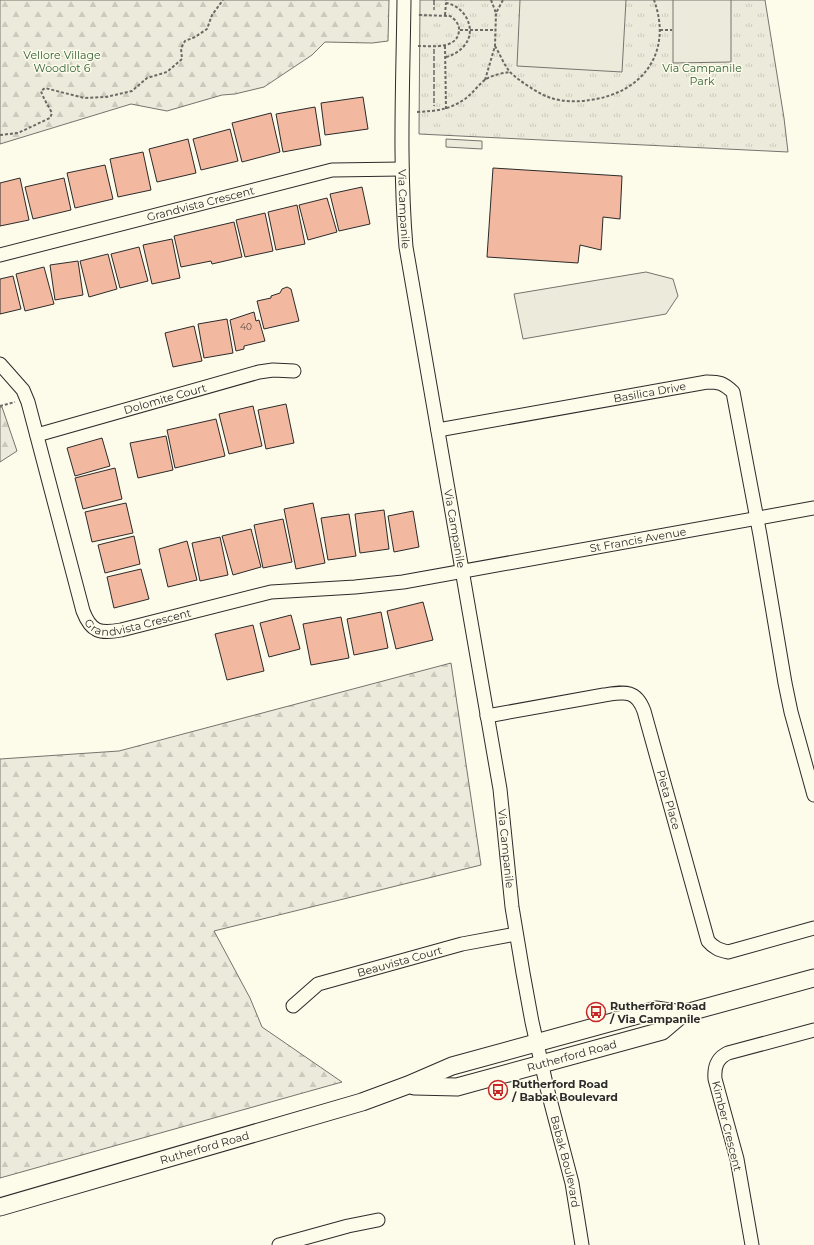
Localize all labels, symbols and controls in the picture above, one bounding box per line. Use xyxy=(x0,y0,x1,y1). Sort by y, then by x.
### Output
park label: Vellore Village Woodlot 6 xyxy=(23,48,101,75)
park label: Via Campanile Park xyxy=(662,61,742,88)
street label: Via Campanile xyxy=(395,169,413,250)
street label: Grandvista Crescent xyxy=(145,183,256,224)
house number: 40 xyxy=(240,321,252,332)
street label: Basilica Drive xyxy=(612,379,687,406)
street label: Dolomite Court xyxy=(122,380,208,417)
street label: Via Campanile xyxy=(441,488,469,569)
street label: St Francis Avenue xyxy=(589,524,688,555)
street label: Grandvista Crescent xyxy=(81,605,193,639)
street label: Pieta Place xyxy=(654,768,684,832)
street label: Via Campanile xyxy=(495,808,517,889)
street label: Beauvista Court xyxy=(356,943,444,980)
place label: Rutherford Road / Via Campanile xyxy=(609,999,706,1026)
bus stop icon: Rutherford Road / Via Campanile xyxy=(585,1001,607,1023)
street label: Rutherford Road xyxy=(525,1037,618,1075)
place label: Rutherford Road / Babak Boulevard xyxy=(511,1077,618,1104)
bus stop icon: Rutherford Road / Babak Boulevard xyxy=(487,1079,509,1101)
street label: Kimber Crescent xyxy=(709,1079,745,1173)
street label: Babak Boulevard xyxy=(548,1114,583,1208)
street label: Rutherford Road xyxy=(158,1128,251,1167)

